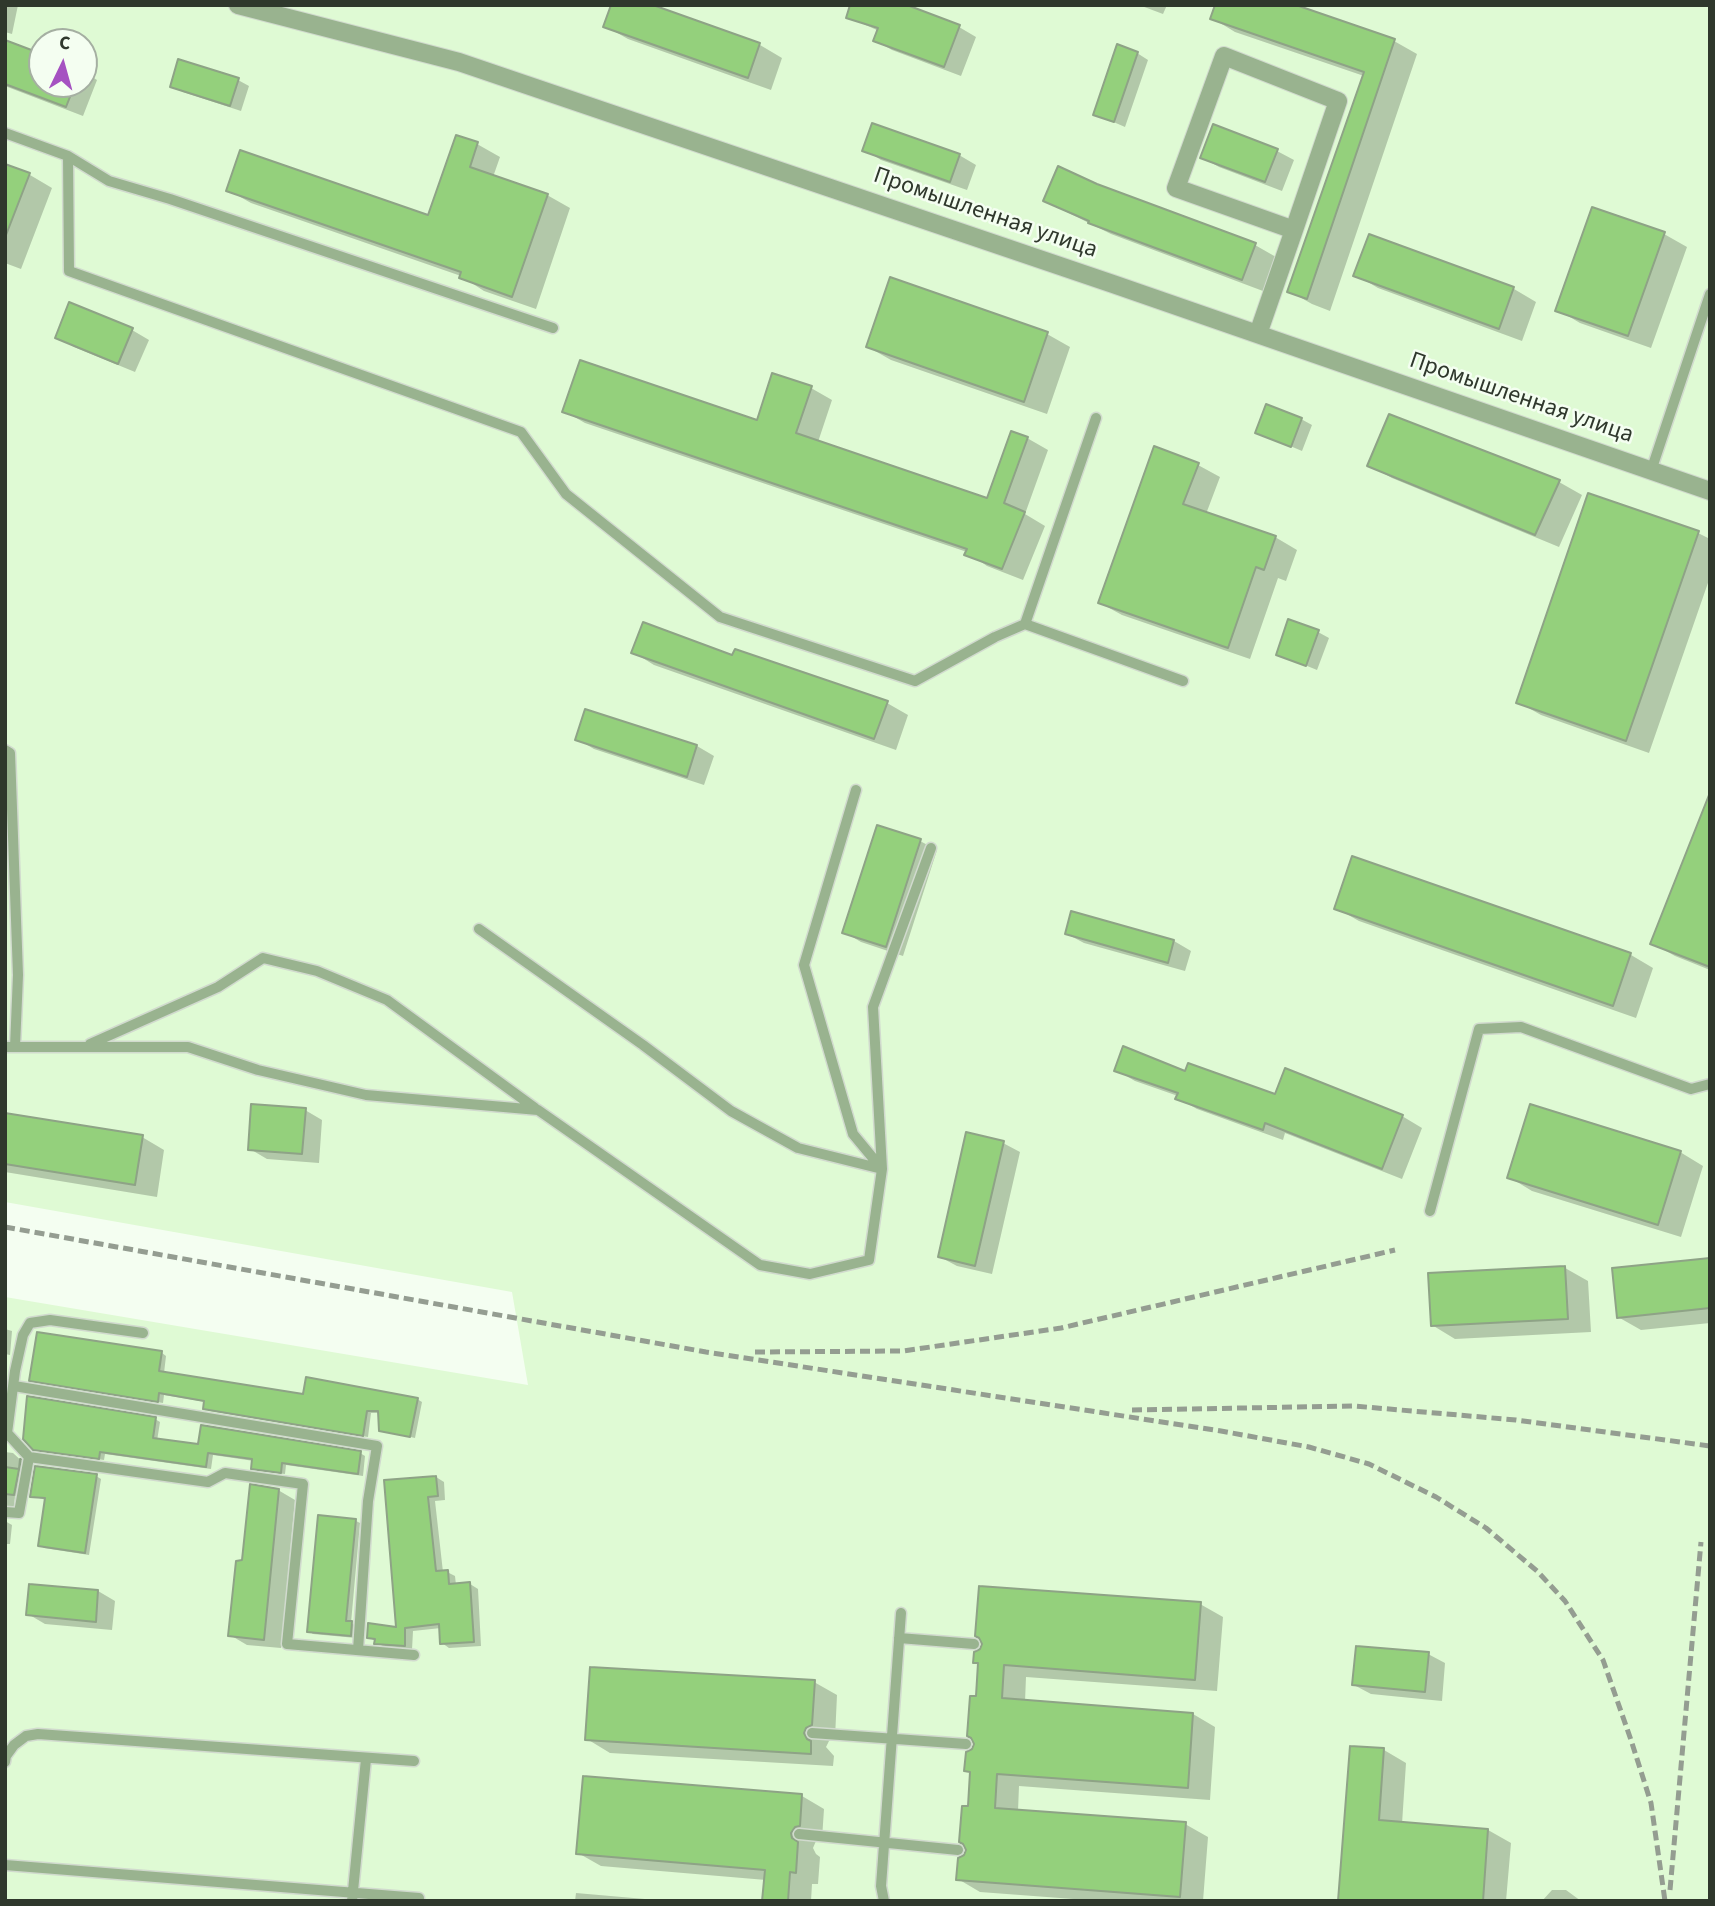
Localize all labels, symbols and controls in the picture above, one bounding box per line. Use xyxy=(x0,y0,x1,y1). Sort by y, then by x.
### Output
north arrow xyxy=(28,28,98,98)
text: С xyxy=(58,30,71,58)
street label: Промышленная улица xyxy=(869,162,1101,266)
street label: Промышленная улица xyxy=(1405,347,1637,451)

